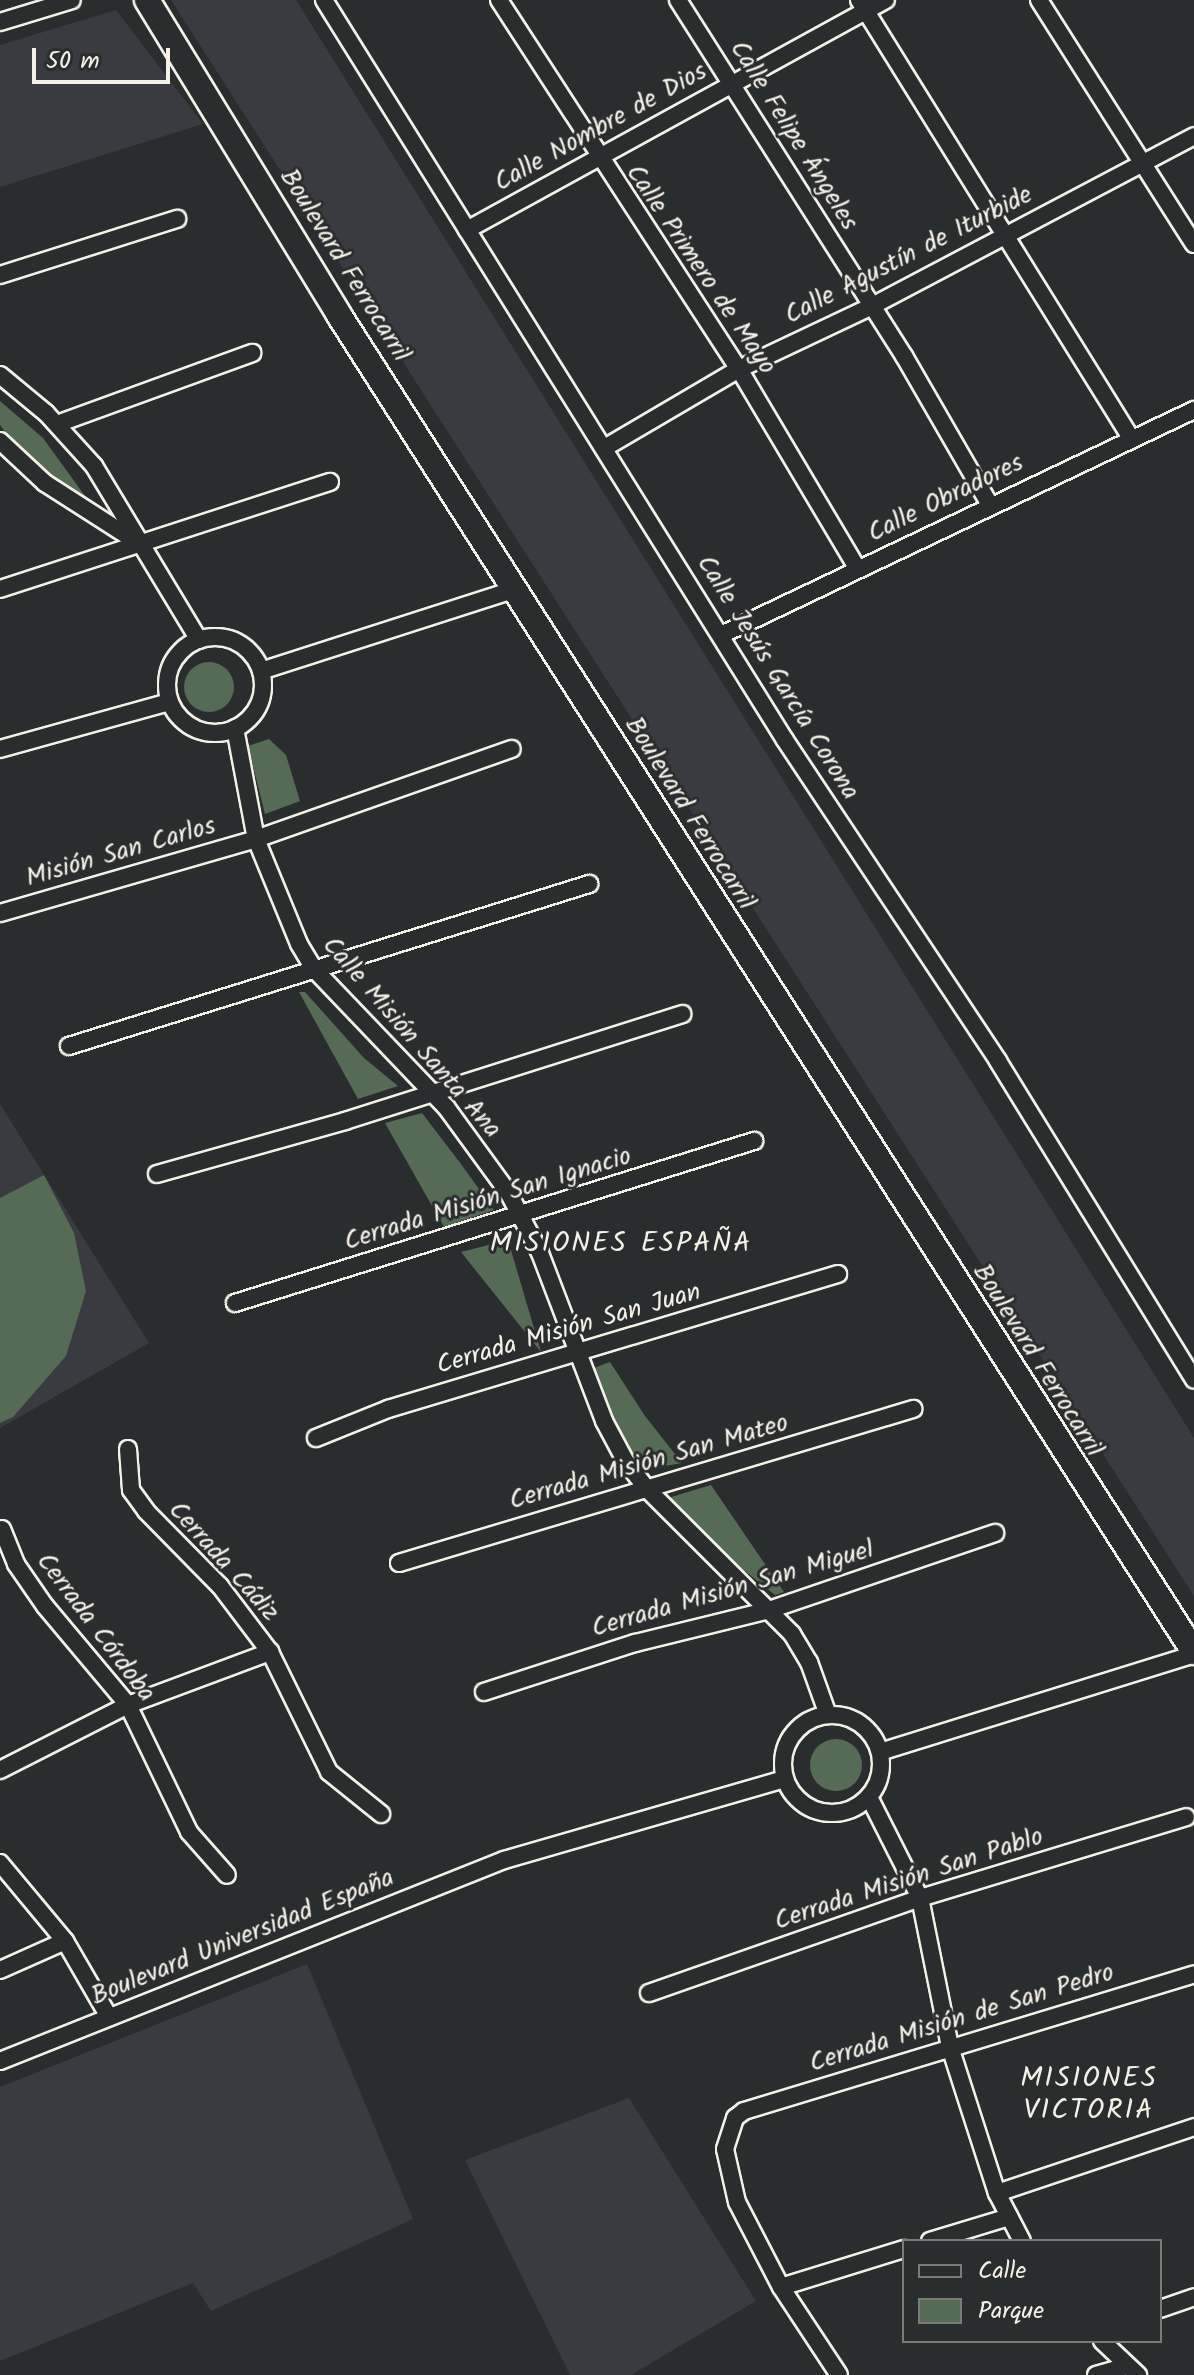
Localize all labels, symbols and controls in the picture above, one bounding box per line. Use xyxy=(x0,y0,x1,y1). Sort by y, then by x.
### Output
scale bar xyxy=(36,32,174,82)
street label: Calle Felipe Ángeles xyxy=(722,35,864,237)
text: 50 m xyxy=(46,42,100,81)
street label: Calle Nombre de Dios xyxy=(489,57,713,199)
street label: Calle Primero de Mayo xyxy=(618,159,782,381)
street label: Boulevard Ferrocarril xyxy=(272,164,416,368)
street label: Calle Agustín de Iturbide xyxy=(780,180,1038,332)
street label: Calle Obradores xyxy=(863,448,1029,550)
street label: Calle Jesús García Corona xyxy=(689,550,865,806)
street label: Boulevard Ferrocarril xyxy=(617,712,761,916)
street label: Misión San Carlos xyxy=(23,811,219,895)
street label: Calle Misión Santa Ana xyxy=(315,931,507,1145)
street label: Cerrada Misión San Ignacio xyxy=(341,1141,635,1259)
district label: MISIONES ESPAÑA xyxy=(490,1227,752,1261)
street label: Boulevard Ferrocarril xyxy=(965,1259,1109,1463)
street label: Cerrada Misión San Juan xyxy=(433,1277,705,1383)
street label: Cerrada Misión San Mateo xyxy=(506,1408,792,1518)
street label: Cerrada Cádiz xyxy=(161,1496,285,1628)
street label: Cerrada Misión San Miguel xyxy=(588,1535,878,1645)
street label: Cerrada Córdoba xyxy=(29,1547,161,1709)
street label: Cerrada Misión San Pablo xyxy=(771,1822,1047,1938)
street label: Boulevard Universidad España xyxy=(87,1863,399,2013)
street label: Cerrada Misión de San Pedro xyxy=(806,1958,1118,2080)
district label: MISIONES VICTORIA xyxy=(1020,2062,1158,2128)
legend xyxy=(902,2239,1162,2343)
text: Calle xyxy=(978,2252,1026,2291)
text: Parque xyxy=(978,2292,1044,2331)

